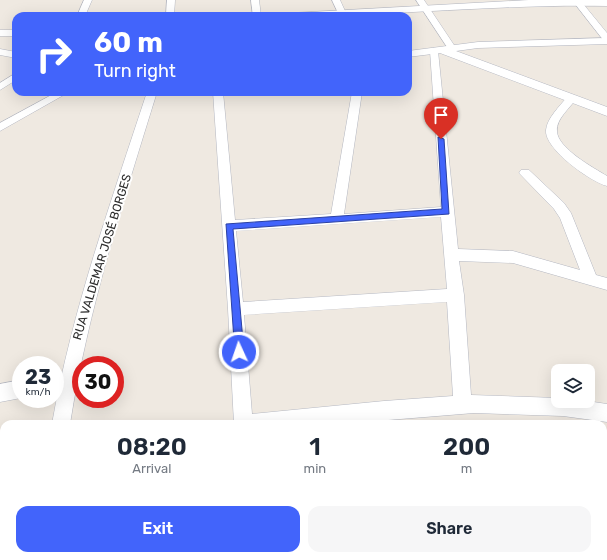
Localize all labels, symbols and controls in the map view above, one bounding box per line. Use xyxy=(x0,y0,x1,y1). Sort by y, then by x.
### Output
text: 60 m xyxy=(94,26,163,59)
icon: right xyxy=(28,28,80,80)
text: Turn right xyxy=(94,60,176,82)
pin xyxy=(424,98,458,139)
icon: arrive xyxy=(430,104,452,126)
street label: RUA VALDEMAR JOSÉ BORGES xyxy=(70,172,134,342)
position arrow xyxy=(218,331,260,373)
speed limit sign: 30 xyxy=(72,356,124,408)
map controls xyxy=(551,364,595,408)
button: layers xyxy=(551,364,595,408)
text: 23 xyxy=(25,365,51,389)
text: km/h xyxy=(26,386,50,398)
text: 08:20 xyxy=(117,433,187,461)
text: 1 xyxy=(309,433,321,461)
text: 200 xyxy=(443,433,490,461)
text: Arrival xyxy=(132,461,171,476)
text: min xyxy=(304,461,326,476)
text: m xyxy=(461,461,472,476)
button: Exit xyxy=(16,506,300,552)
button: Share xyxy=(308,506,591,552)

